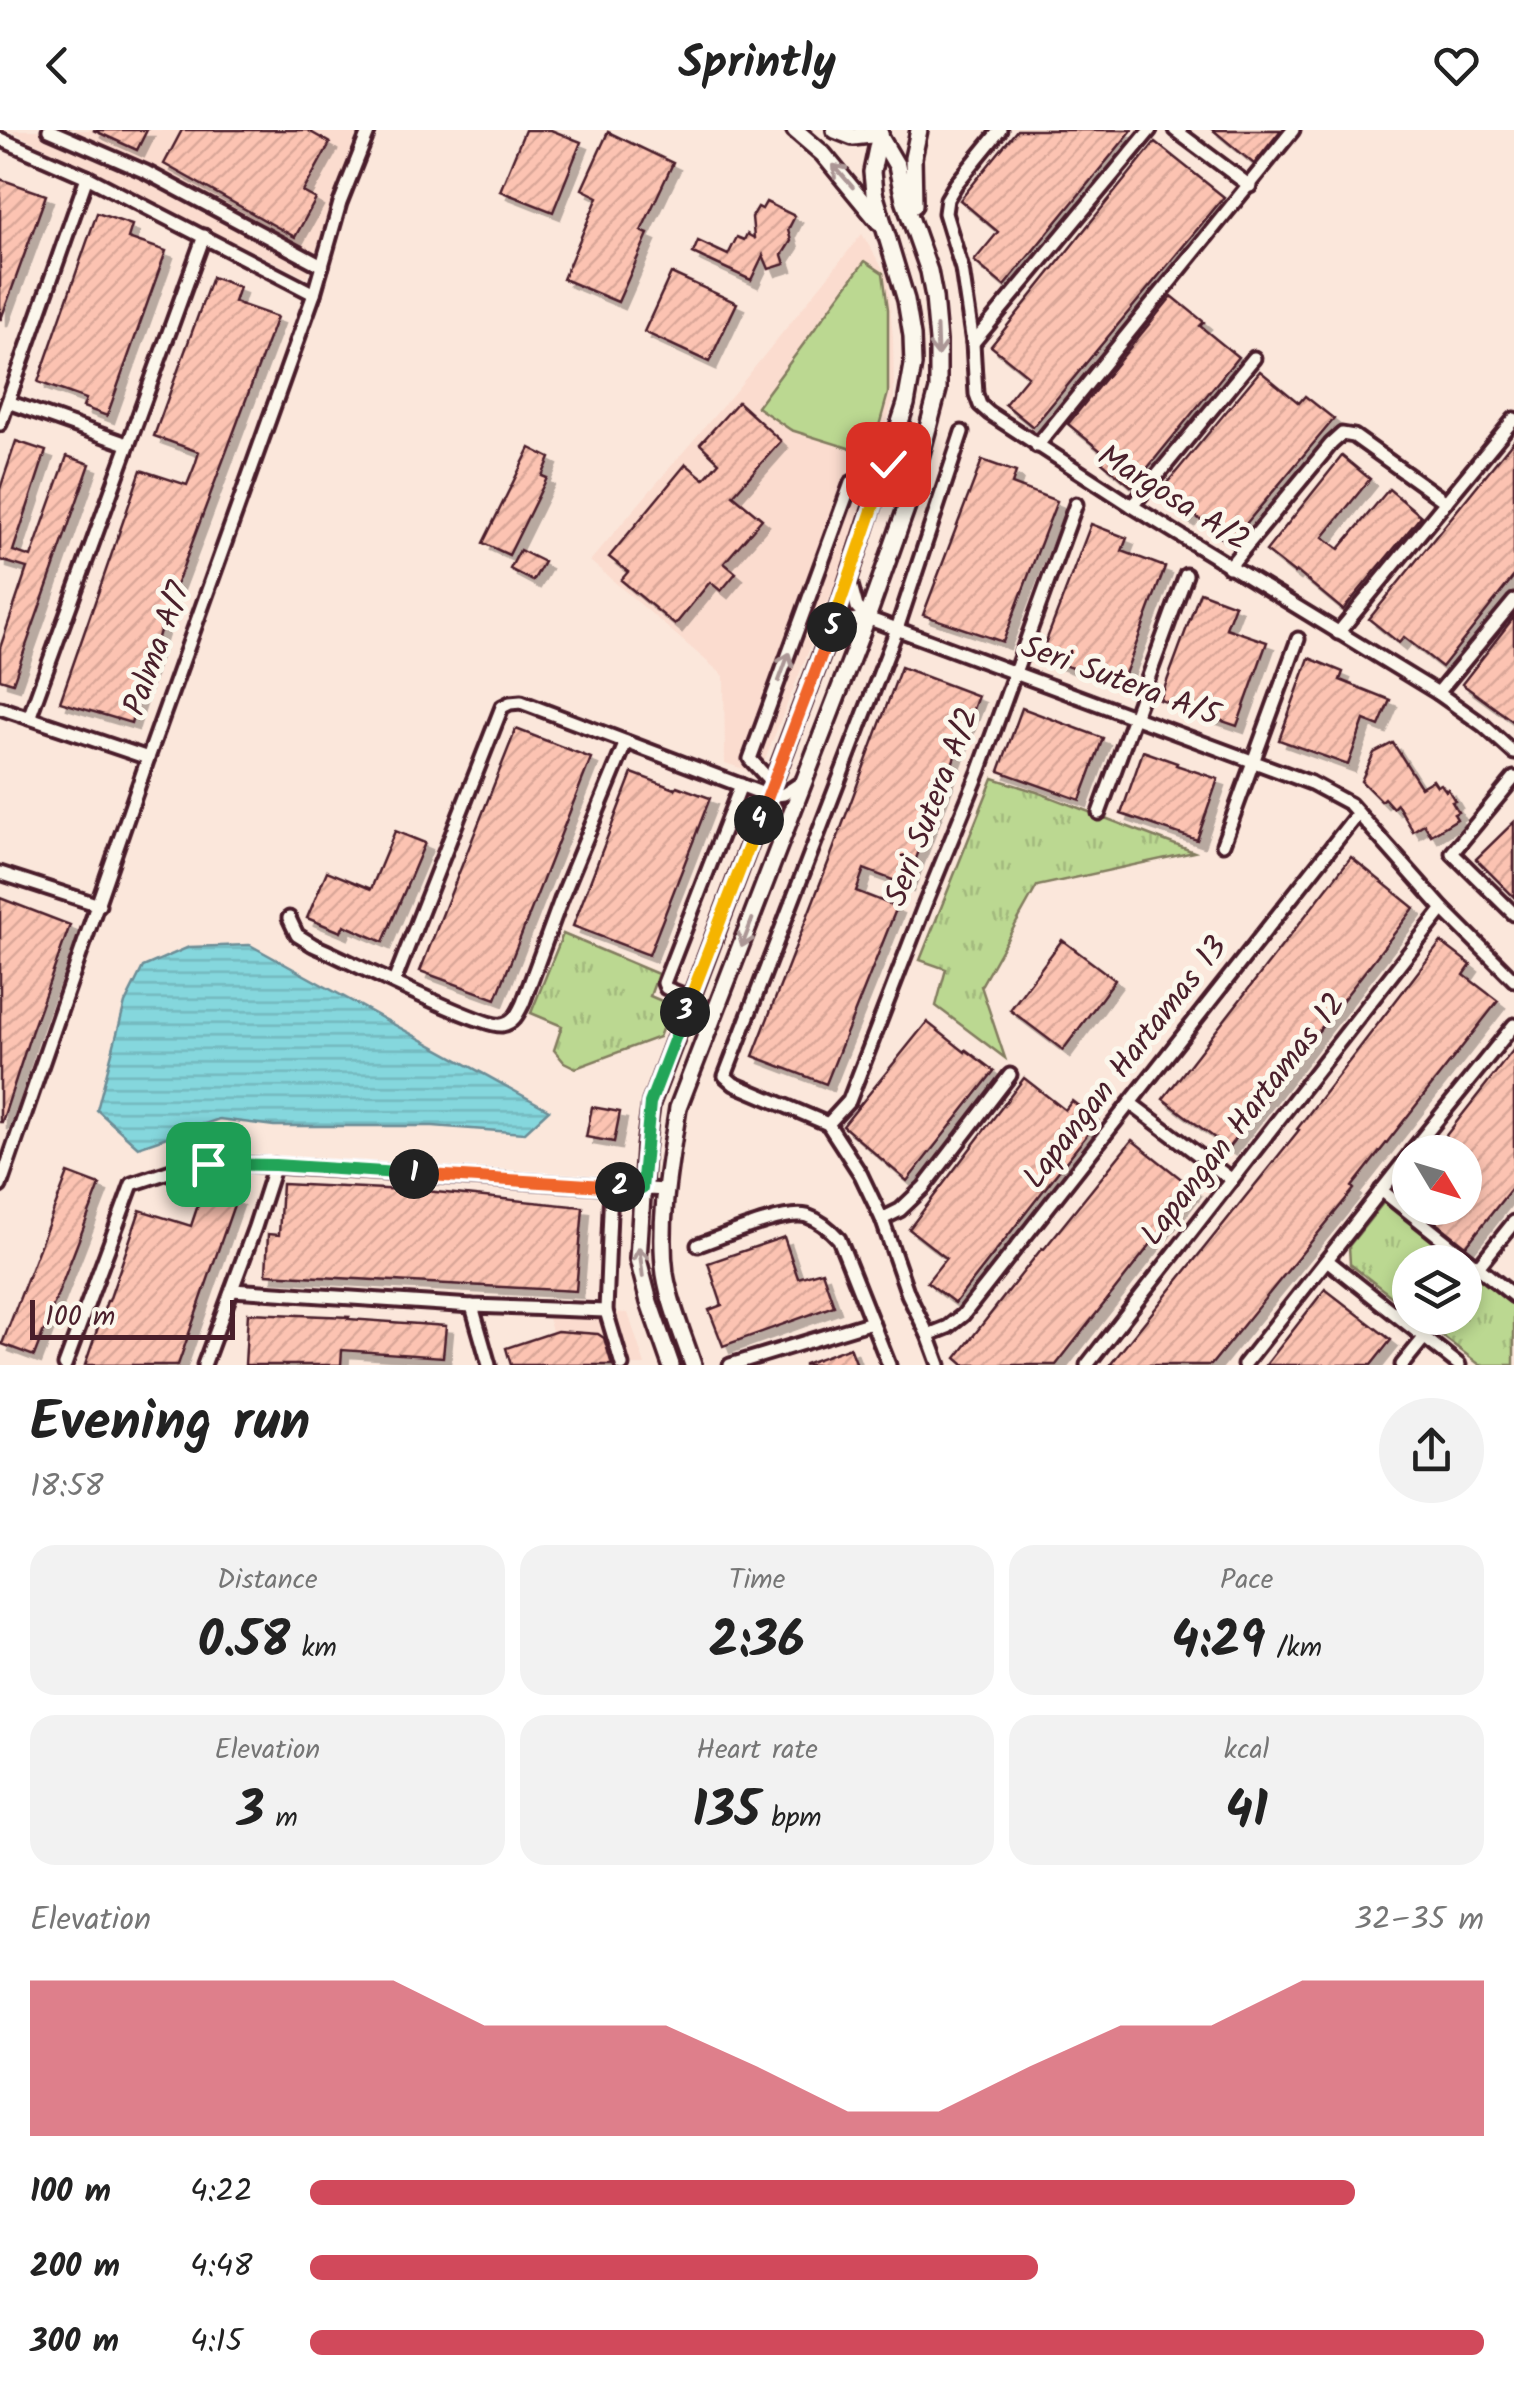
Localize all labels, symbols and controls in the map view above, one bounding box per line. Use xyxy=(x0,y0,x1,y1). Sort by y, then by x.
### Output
text: Sprintly xyxy=(678,29,836,101)
icon: back xyxy=(30,38,85,93)
icon: heart xyxy=(1429,38,1484,93)
one-way arrow xyxy=(833,164,855,190)
one-way arrow xyxy=(928,324,947,356)
pin xyxy=(846,422,931,507)
street label: Margosa A/2 xyxy=(1087,432,1259,566)
icon: check xyxy=(861,437,916,492)
street label: Palma A/7 xyxy=(110,574,206,723)
pin: 5 xyxy=(807,602,857,652)
text: 5 xyxy=(825,604,839,649)
street label: Seri Sutera A/5 xyxy=(1014,622,1228,742)
one-way arrow xyxy=(776,653,794,684)
street label: Seri Sutera A/2 xyxy=(872,700,994,914)
pin: 4 xyxy=(734,795,784,845)
text: 4 xyxy=(751,797,767,842)
one-way arrow xyxy=(737,917,755,947)
street label: Lapangan Hartamas 13 xyxy=(1011,925,1241,1201)
street label: Lapangan Hartamas 12 xyxy=(1128,982,1360,1258)
pin: 3 xyxy=(660,987,710,1037)
text: 3 xyxy=(677,989,693,1034)
pin xyxy=(166,1122,251,1207)
north arrow xyxy=(1392,1135,1482,1225)
map controls xyxy=(1392,1135,1482,1335)
icon: arrive xyxy=(181,1137,236,1192)
pin: 1 xyxy=(389,1149,439,1199)
text: 1 xyxy=(410,1151,418,1196)
pin: 2 xyxy=(595,1162,645,1212)
text: 2 xyxy=(612,1164,628,1209)
button: layers xyxy=(1392,1245,1482,1335)
one-way arrow xyxy=(631,1246,650,1279)
scale bar xyxy=(30,1295,235,1340)
text: 100 m xyxy=(45,1295,115,1340)
text: Evening run xyxy=(30,1381,310,1468)
button: share xyxy=(1379,1398,1484,1503)
text: 18:58 xyxy=(30,1462,104,1513)
text: Distance xyxy=(217,1558,318,1603)
text: Time xyxy=(729,1558,785,1603)
text: Pace xyxy=(1220,1558,1273,1603)
text: 0.58 xyxy=(198,1603,290,1683)
text: 2:36 xyxy=(709,1603,805,1683)
text: 4:29 xyxy=(1171,1603,1265,1683)
text: km xyxy=(290,1626,337,1671)
text: /km xyxy=(1265,1626,1322,1671)
text: Elevation xyxy=(214,1728,320,1773)
text: Heart rate xyxy=(696,1728,818,1773)
text: kcal xyxy=(1224,1728,1269,1773)
text: 3 xyxy=(237,1773,264,1853)
text: 135 xyxy=(692,1773,760,1853)
text: 41 xyxy=(1225,1773,1268,1853)
text: m xyxy=(264,1796,298,1841)
text: bpm xyxy=(760,1796,822,1841)
text: Elevation xyxy=(30,1895,151,1946)
text: 32–35 m xyxy=(1354,1895,1484,1946)
text: 100 m xyxy=(30,2167,111,2218)
text: 4:22 xyxy=(190,2167,253,2218)
text: 200 m xyxy=(30,2242,120,2293)
text: 4:48 xyxy=(190,2242,252,2293)
text: 300 m xyxy=(30,2317,119,2368)
text: 4:15 xyxy=(190,2317,243,2368)

